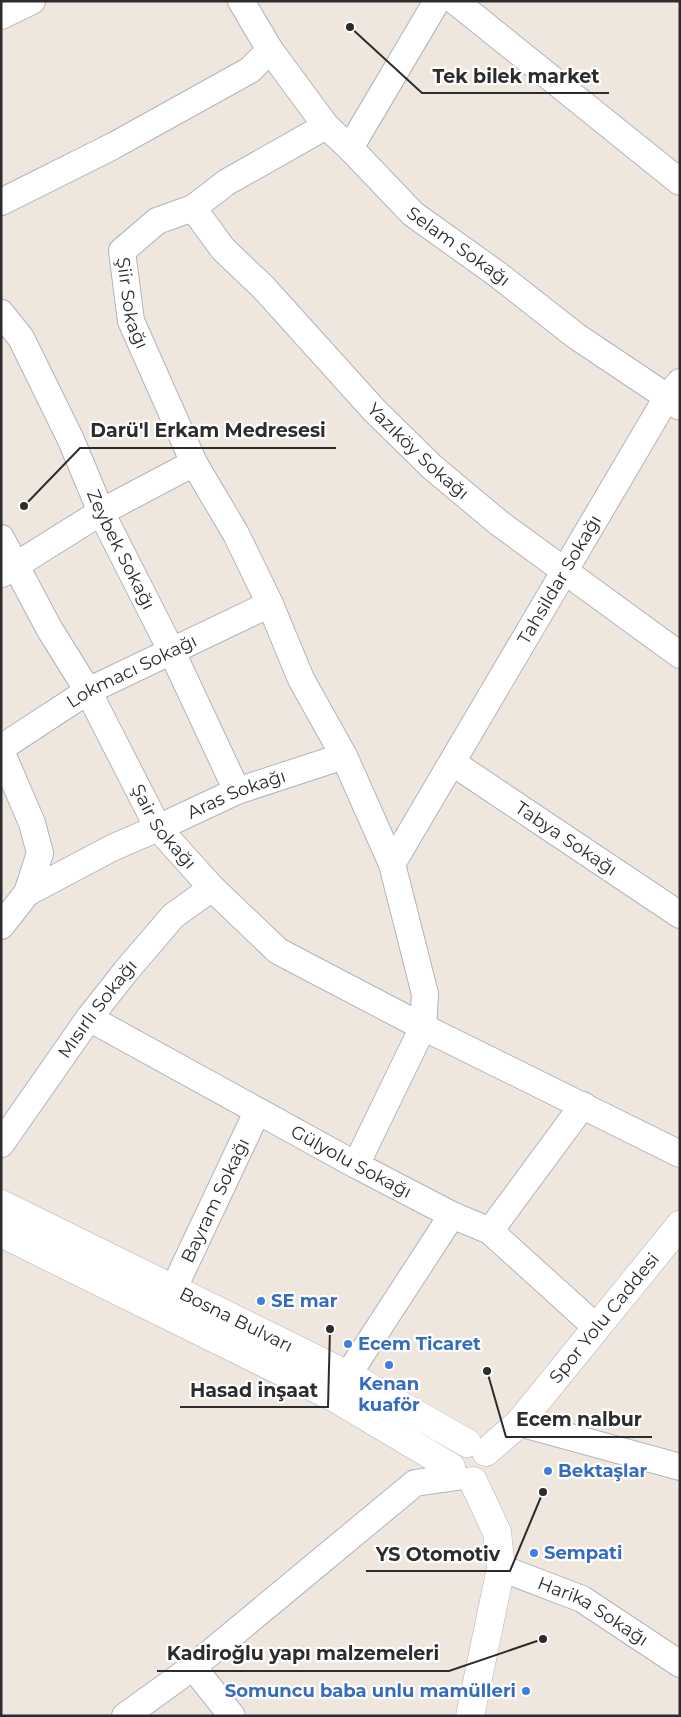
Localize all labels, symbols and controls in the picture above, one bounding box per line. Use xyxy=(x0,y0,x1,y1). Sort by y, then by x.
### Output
callout: Tek bilek market xyxy=(422,59,609,93)
text: Tek bilek market xyxy=(433,65,599,88)
street label: Selam Sokağı xyxy=(402,202,514,291)
street label: Şiir Sokağı xyxy=(112,256,153,352)
street label: Yazıköy Sokağı xyxy=(362,399,473,504)
callout: Darü'l Erkam Medresesi xyxy=(80,414,336,448)
text: Darü'l Erkam Medresesi xyxy=(90,419,326,442)
street label: Zeybek Sokağı xyxy=(82,486,160,613)
street label: Tahsildar Sokağı xyxy=(513,511,606,648)
street label: Lokmacı Sokağı xyxy=(62,630,200,713)
street label: Aras Sokağı xyxy=(184,765,289,824)
street label: Şair Sokağı xyxy=(127,781,201,874)
street label: Tabya Sokağı xyxy=(511,797,621,881)
street label: Mısırlı Sokağı xyxy=(53,955,142,1063)
street label: Gülyolu Sokağı xyxy=(287,1120,415,1203)
street label: Bayram Sokağı xyxy=(176,1135,254,1266)
street label: Spor Yolu Caddesi xyxy=(545,1248,664,1388)
street label: Bosna Bulvarı xyxy=(176,1283,296,1357)
place label: SE mar xyxy=(271,1290,338,1312)
marker: SE mar xyxy=(255,1295,267,1307)
place label: Ecem Ticaret xyxy=(358,1333,481,1355)
marker: Ecem Ticaret xyxy=(342,1338,354,1350)
marker: Kenan kuaför xyxy=(383,1359,395,1371)
callout: Hasad inşaat xyxy=(180,1373,328,1407)
place label: Kenan kuaför xyxy=(358,1373,420,1416)
text: Hasad inşaat xyxy=(190,1379,318,1402)
callout: Ecem nalbur xyxy=(506,1403,652,1437)
text: Ecem nalbur xyxy=(516,1408,642,1431)
place label: Bektaşlar xyxy=(558,1460,648,1482)
marker: Bektaşlar xyxy=(542,1465,554,1477)
callout: YS Otomotiv xyxy=(366,1537,510,1571)
place label: Sempati xyxy=(544,1542,622,1564)
text: YS Otomotiv xyxy=(375,1543,501,1566)
marker: Sempati xyxy=(528,1547,540,1559)
street label: Harika Sokağı xyxy=(534,1572,652,1651)
callout: Kadiroğlu yapı malzemeleri xyxy=(157,1637,449,1671)
text: Kadiroğlu yapı malzemeleri xyxy=(167,1642,439,1665)
place label: Somuncu baba unlu mamülleri xyxy=(225,1680,516,1702)
marker: Somuncu baba unlu mamülleri xyxy=(520,1685,532,1697)

